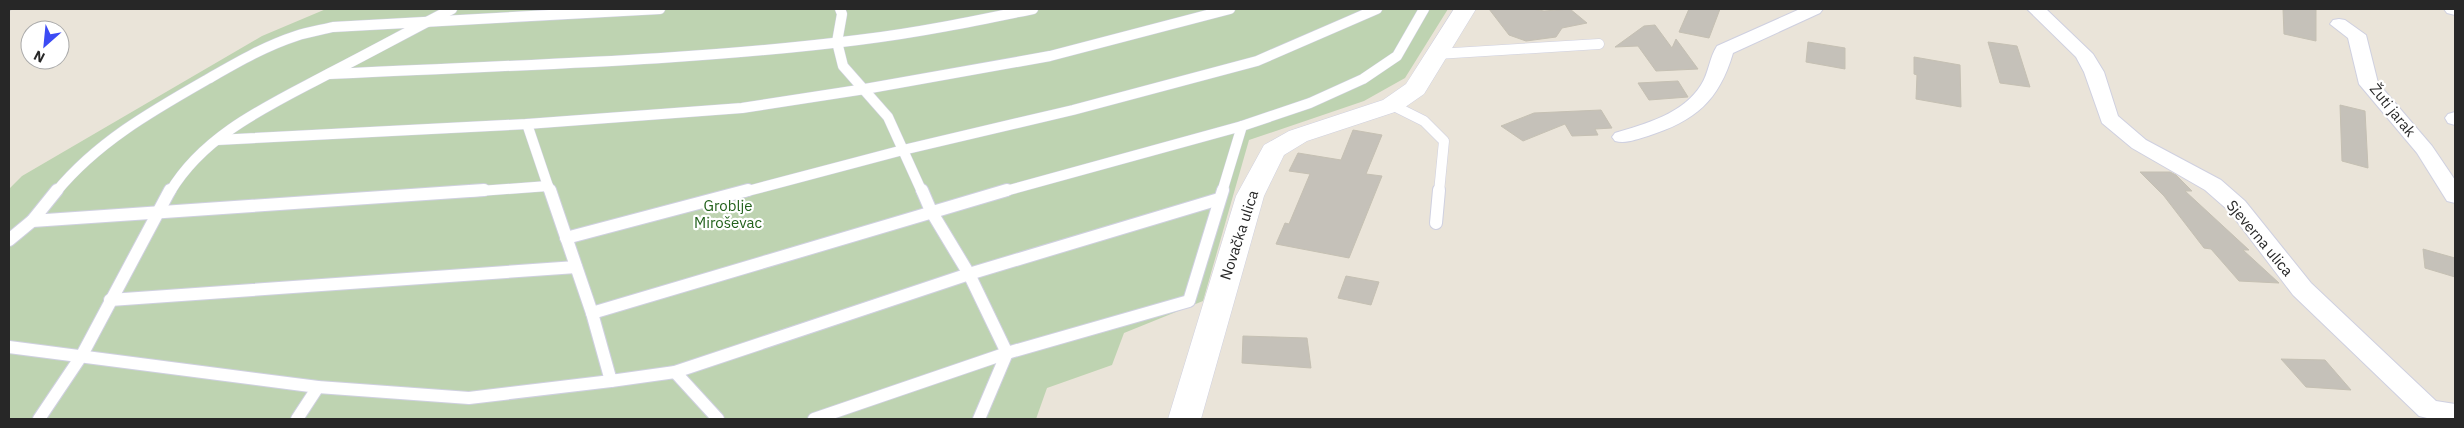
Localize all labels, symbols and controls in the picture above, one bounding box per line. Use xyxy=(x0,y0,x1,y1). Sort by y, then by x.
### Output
north arrow xyxy=(20,20,70,70)
text: N xyxy=(30,46,48,67)
street label: Žuti jarak xyxy=(2366,80,2420,140)
street label: Novačka ulica xyxy=(1216,188,1262,282)
park label: Groblje Miroševac xyxy=(694,196,762,232)
street label: Sjeverna ulica xyxy=(2223,196,2297,280)

